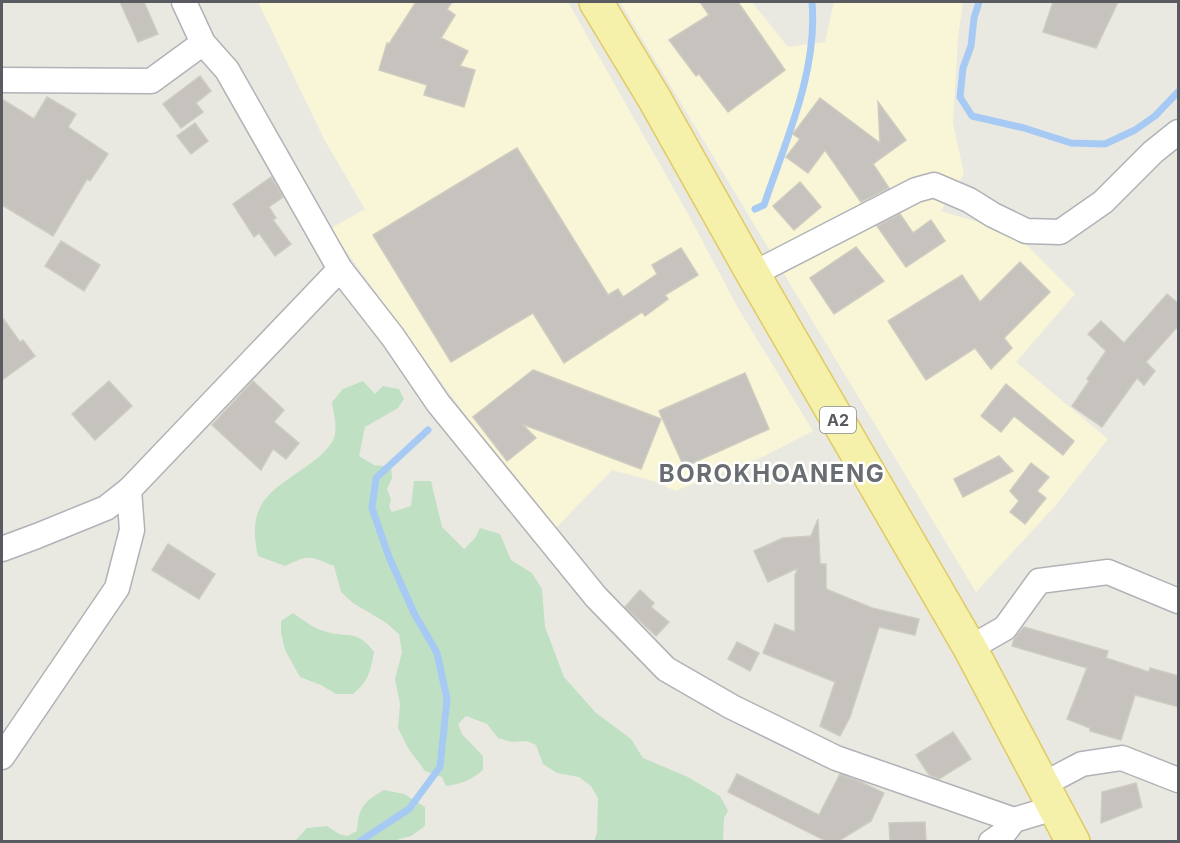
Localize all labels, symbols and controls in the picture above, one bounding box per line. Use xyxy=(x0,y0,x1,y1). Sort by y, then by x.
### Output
road number: A2 xyxy=(820,407,856,433)
district label: BOROKHOANENG xyxy=(659,459,885,488)

